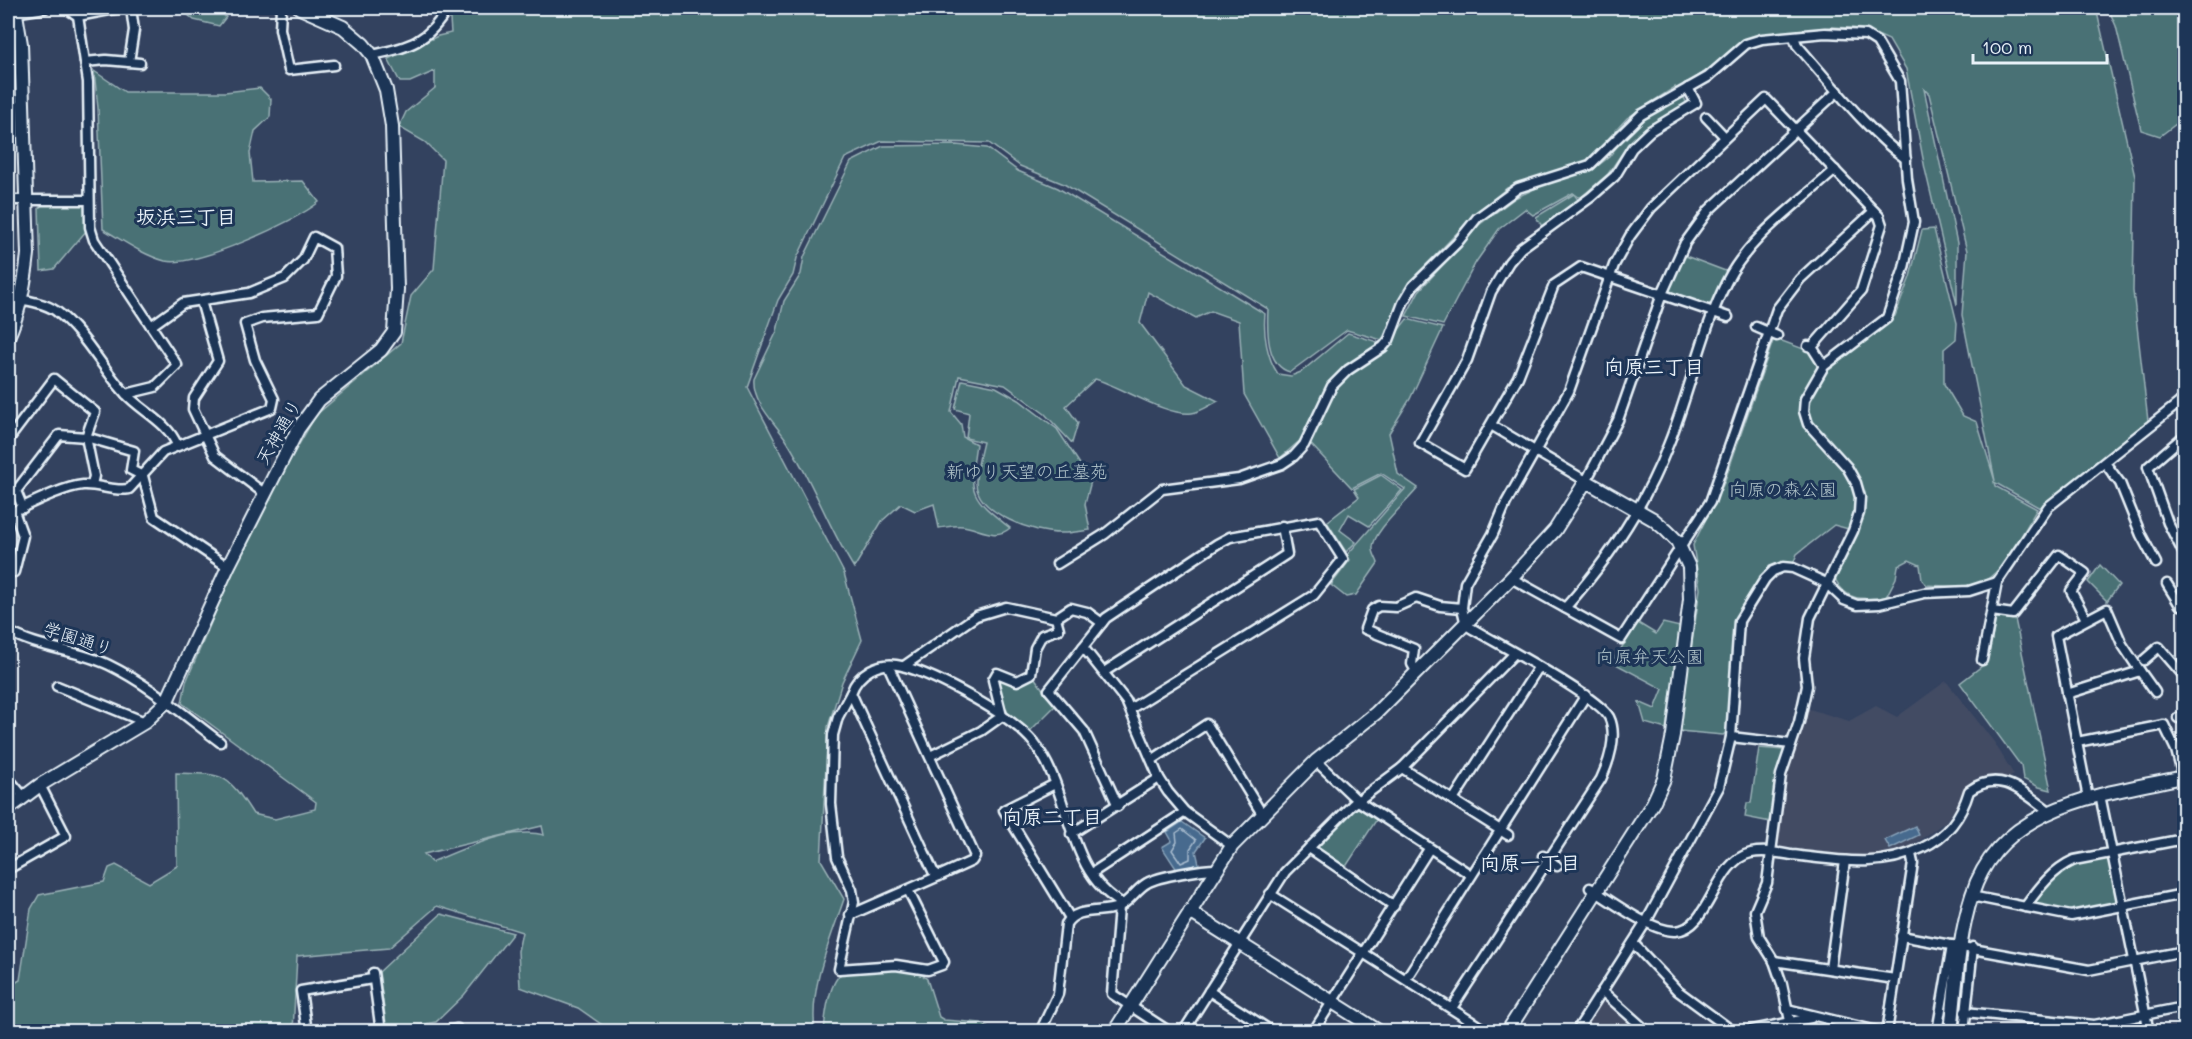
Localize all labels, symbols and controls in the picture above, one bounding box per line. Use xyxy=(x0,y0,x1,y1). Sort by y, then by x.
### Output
scale bar xyxy=(1973,27,2106,65)
text: 100 m xyxy=(1982,35,2032,59)
district label: 坂浜三丁目 xyxy=(136,203,236,229)
district label: 向原三丁目 xyxy=(1604,353,1704,379)
street label: 天神通り xyxy=(250,394,307,469)
park label: 新ゆり天望の丘墓苑 xyxy=(946,459,1108,483)
park label: 向原の森公園 xyxy=(1729,477,1837,501)
street label: 学園通り xyxy=(40,616,116,661)
park label: 向原弁天公園 xyxy=(1596,644,1704,668)
district label: 向原二丁目 xyxy=(1002,803,1102,829)
district label: 向原一丁目 xyxy=(1480,849,1580,875)

